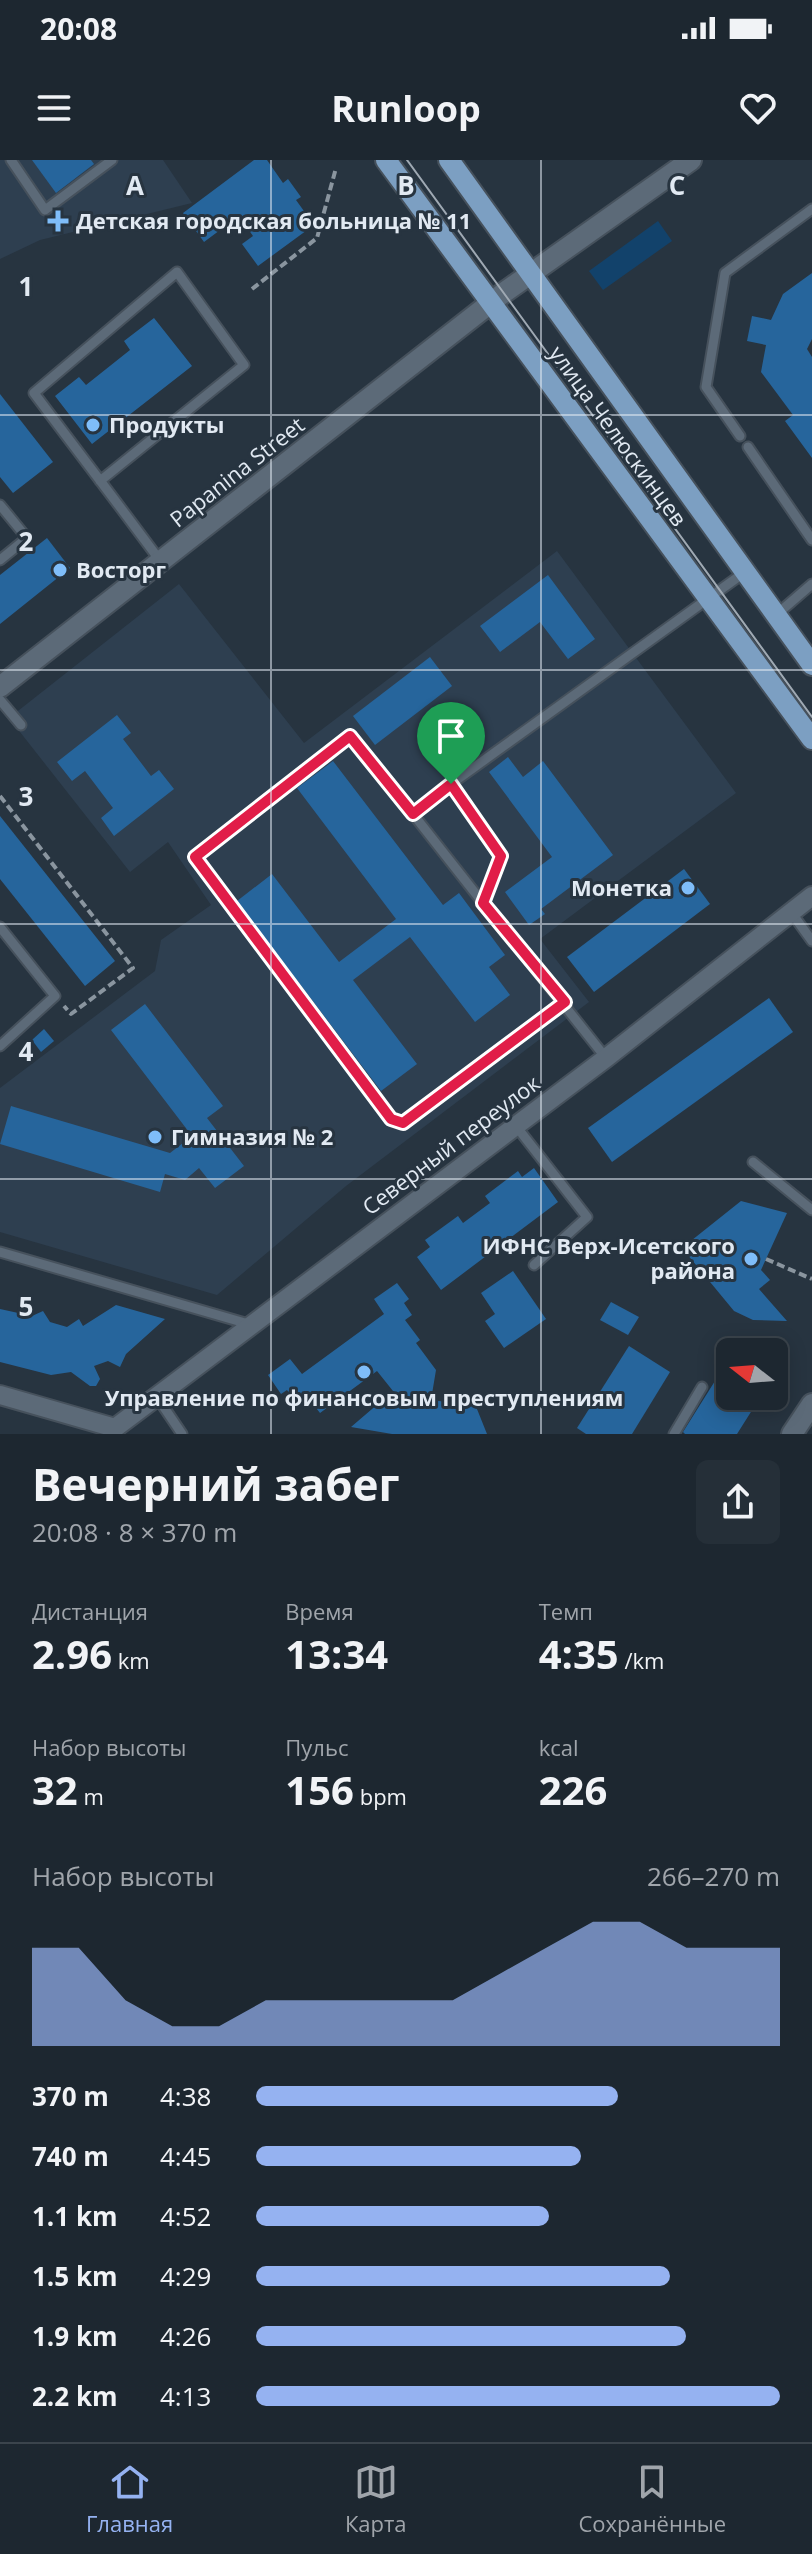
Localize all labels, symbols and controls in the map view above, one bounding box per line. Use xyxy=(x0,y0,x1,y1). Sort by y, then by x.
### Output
text: 20:08 xyxy=(40,8,117,49)
text: Runloop xyxy=(331,84,481,133)
icon: menu xyxy=(32,86,76,130)
icon: heart xyxy=(736,86,780,130)
text: A xyxy=(126,167,144,203)
text: B xyxy=(397,167,415,203)
text: C xyxy=(669,167,685,203)
place label: Детская городская больница № 11 xyxy=(76,205,471,235)
marker: Детская городская больница № 11 xyxy=(47,210,69,232)
text: 1 xyxy=(19,268,33,304)
street label: улица Челюскинцев xyxy=(543,339,695,532)
place label: Продукты xyxy=(109,409,225,439)
street label: Papanina Street xyxy=(163,409,310,533)
marker: Продукты xyxy=(84,416,102,434)
text: 2 xyxy=(19,523,34,559)
place label: Восторг xyxy=(76,554,166,584)
marker: Восторг xyxy=(51,561,69,579)
pin xyxy=(417,702,485,784)
icon: arrive xyxy=(429,714,473,758)
text: 3 xyxy=(19,778,33,814)
place label: Монетка xyxy=(571,872,672,902)
marker: Монетка xyxy=(679,879,697,897)
text: 4 xyxy=(19,1033,34,1069)
street label: Северный переулок xyxy=(355,1067,546,1221)
place label: Гимназия № 2 xyxy=(171,1121,333,1151)
marker: Гимназия № 2 xyxy=(146,1128,164,1146)
place label: ИФНС Верх-Исетского района xyxy=(483,1230,735,1285)
marker: ИФНС Верх-Исетского района xyxy=(742,1250,760,1268)
text: 5 xyxy=(19,1288,33,1324)
north arrow xyxy=(716,1338,788,1410)
map controls xyxy=(716,1338,788,1410)
marker: Управление по финансовым преступлениям xyxy=(355,1363,373,1381)
place label: Управление по финансовым преступлениям xyxy=(105,1382,623,1412)
text: Вечерний забег xyxy=(32,1454,400,1514)
button: share xyxy=(696,1460,780,1544)
text: 20:08 · 8 × 370 m xyxy=(32,1514,237,1550)
text: Дистанция xyxy=(32,1596,148,1626)
text: Время xyxy=(285,1596,354,1626)
text: Темп xyxy=(539,1596,593,1626)
text: 2.96 xyxy=(32,1626,112,1681)
text: 13:34 xyxy=(285,1626,388,1681)
text: 4:35 xyxy=(539,1626,619,1681)
text: km xyxy=(112,1645,150,1675)
text: /km xyxy=(619,1645,664,1675)
text: Набор высоты xyxy=(32,1732,187,1762)
text: Пульс xyxy=(285,1732,348,1762)
text: kcal xyxy=(539,1732,579,1762)
text: 32 xyxy=(32,1762,78,1817)
text: 156 xyxy=(285,1762,354,1817)
text: 226 xyxy=(539,1762,607,1817)
text: m xyxy=(78,1781,104,1811)
text: bpm xyxy=(354,1781,407,1811)
text: Набор высоты xyxy=(32,1858,215,1894)
text: 266–270 m xyxy=(647,1858,780,1894)
text: 370 m xyxy=(32,2078,109,2114)
text: 4:38 xyxy=(160,2078,211,2114)
text: 740 m xyxy=(32,2138,109,2174)
text: 4:45 xyxy=(160,2138,211,2174)
text: 1.1 km xyxy=(32,2198,118,2234)
text: 4:52 xyxy=(160,2198,211,2234)
text: 1.5 km xyxy=(32,2258,118,2294)
text: 4:29 xyxy=(160,2258,211,2294)
text: 1.9 km xyxy=(32,2318,118,2354)
text: 4:26 xyxy=(160,2318,211,2354)
text: 2.2 km xyxy=(32,2378,118,2414)
text: 4:13 xyxy=(160,2378,211,2414)
tab: Главная xyxy=(86,2460,173,2538)
tab: Карта xyxy=(345,2460,407,2538)
tab: Сохранённые xyxy=(578,2460,726,2538)

